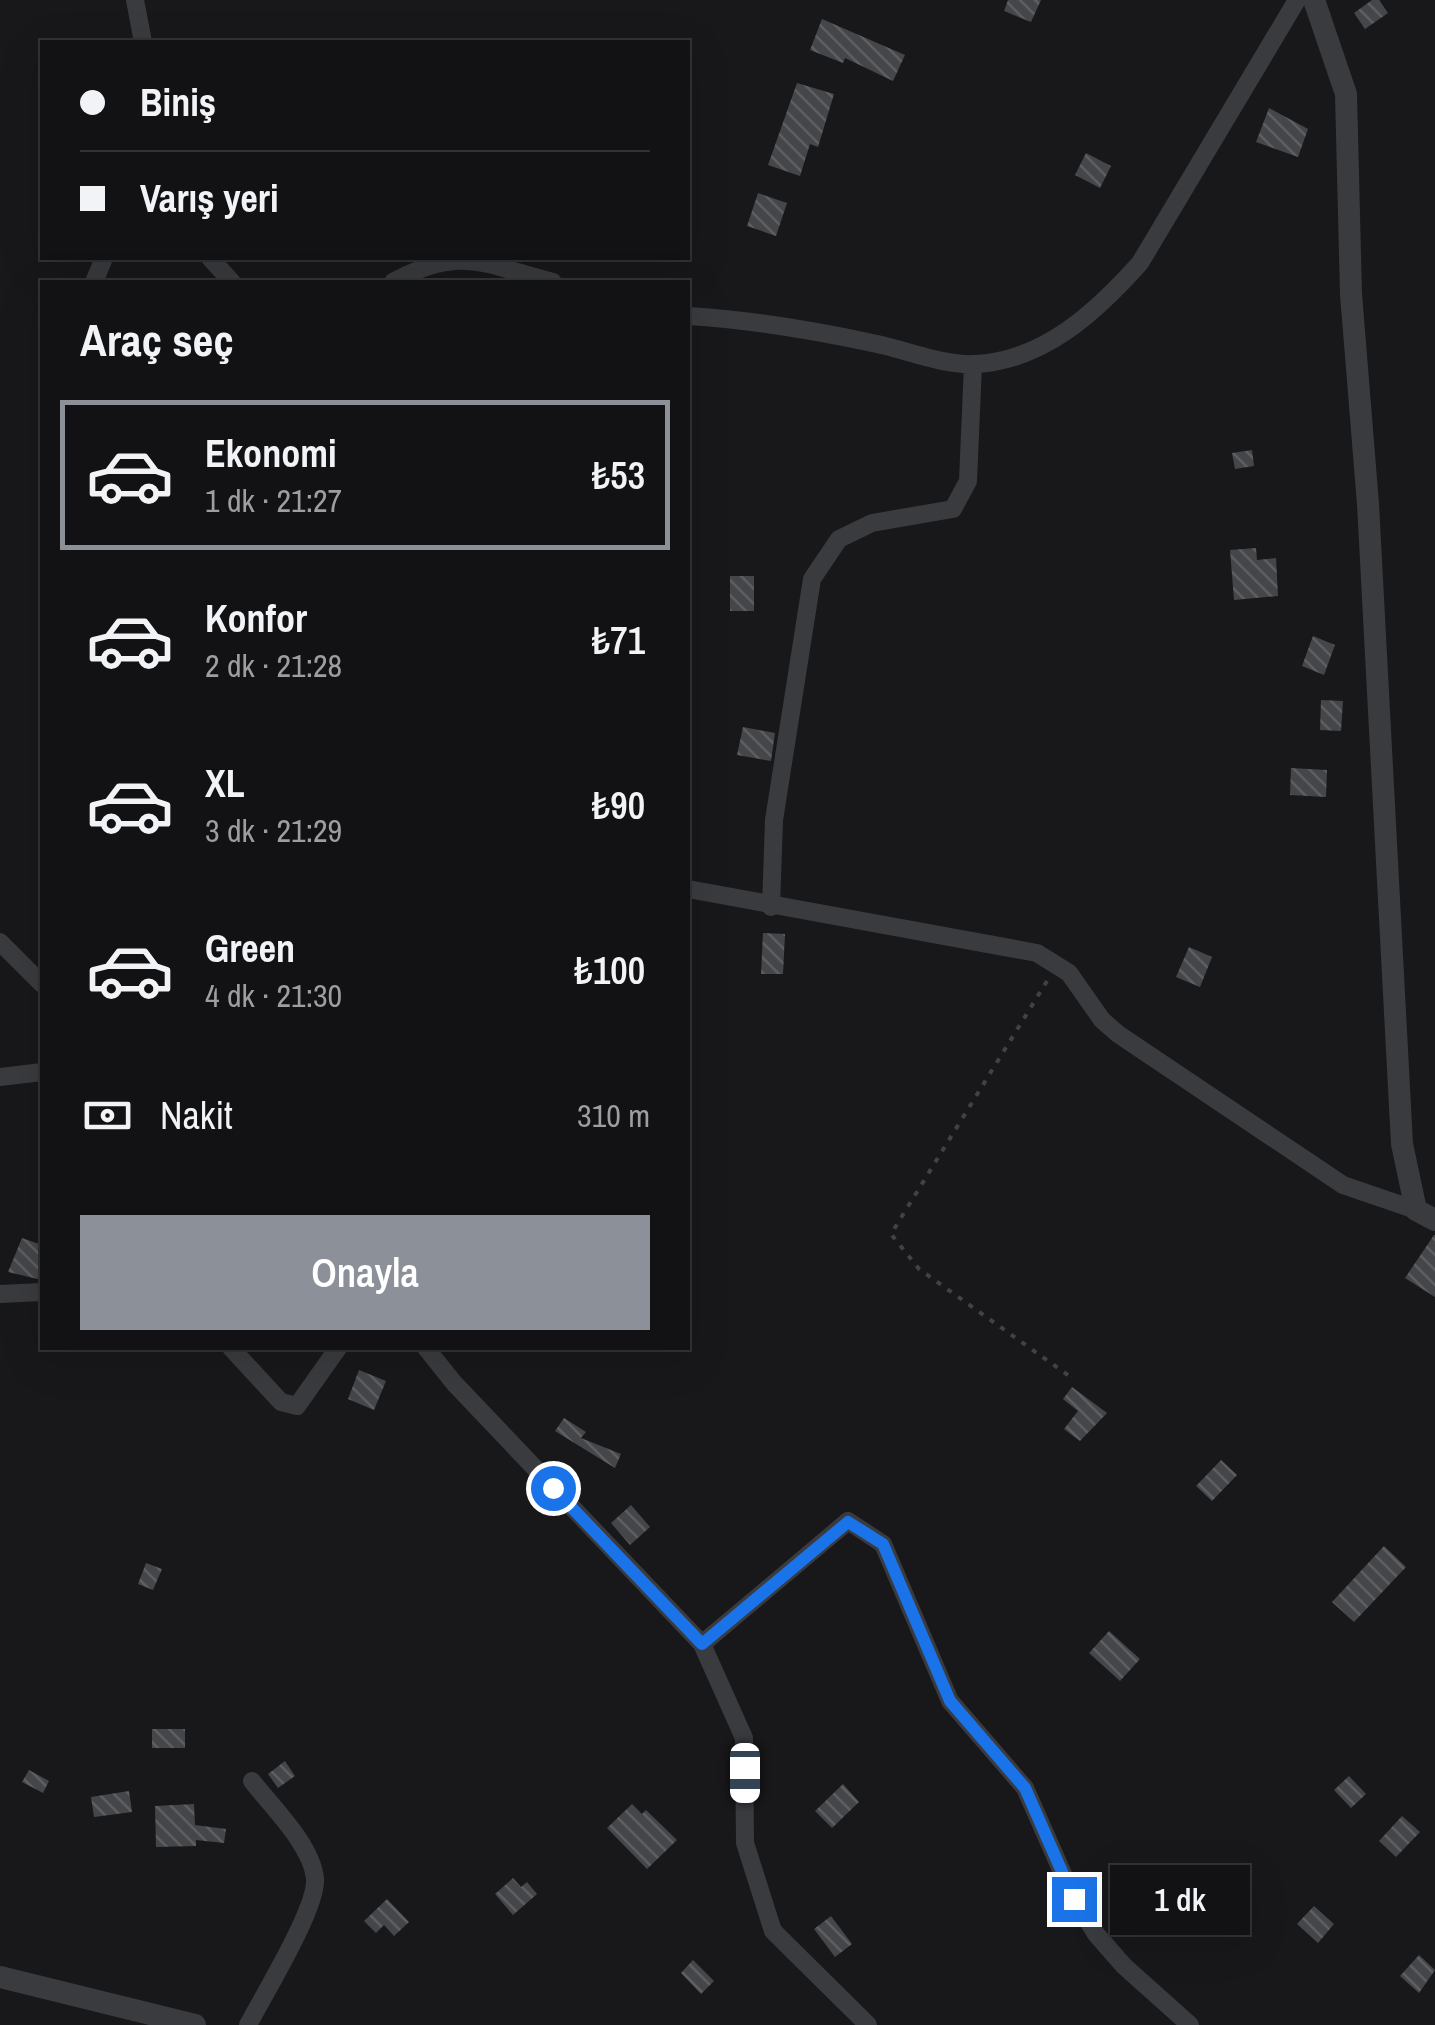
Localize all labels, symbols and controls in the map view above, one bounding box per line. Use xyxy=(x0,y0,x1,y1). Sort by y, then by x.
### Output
text: Biniş xyxy=(140,77,216,128)
text: Varış yeri xyxy=(140,173,279,224)
text: Araç seç xyxy=(80,309,234,370)
text: Ekonomi xyxy=(205,428,337,479)
icon: car xyxy=(85,430,175,520)
text: ₺53 xyxy=(592,450,645,501)
text: 1 dk · 21:27 xyxy=(205,479,342,522)
text: Konfor xyxy=(205,593,307,644)
icon: car xyxy=(85,595,175,685)
text: ₺71 xyxy=(592,615,645,666)
text: 2 dk · 21:28 xyxy=(205,644,342,687)
text: XL xyxy=(205,758,245,809)
icon: car xyxy=(85,760,175,850)
text: ₺90 xyxy=(592,780,645,831)
text: 3 dk · 21:29 xyxy=(205,809,342,852)
text: Green xyxy=(205,923,295,974)
icon: car xyxy=(85,925,175,1015)
text: ₺100 xyxy=(575,945,645,996)
text: 4 dk · 21:30 xyxy=(205,974,342,1017)
icon: cash xyxy=(80,1088,135,1143)
text: Nakit xyxy=(160,1090,233,1141)
text: 310 m xyxy=(577,1094,650,1137)
button: Onayla xyxy=(80,1215,650,1330)
route start xyxy=(531,1466,576,1511)
car xyxy=(730,1743,760,1803)
callout: 1 dk xyxy=(1109,1864,1249,1934)
route end xyxy=(1052,1877,1097,1922)
text: 1 dk xyxy=(1154,1878,1206,1921)

